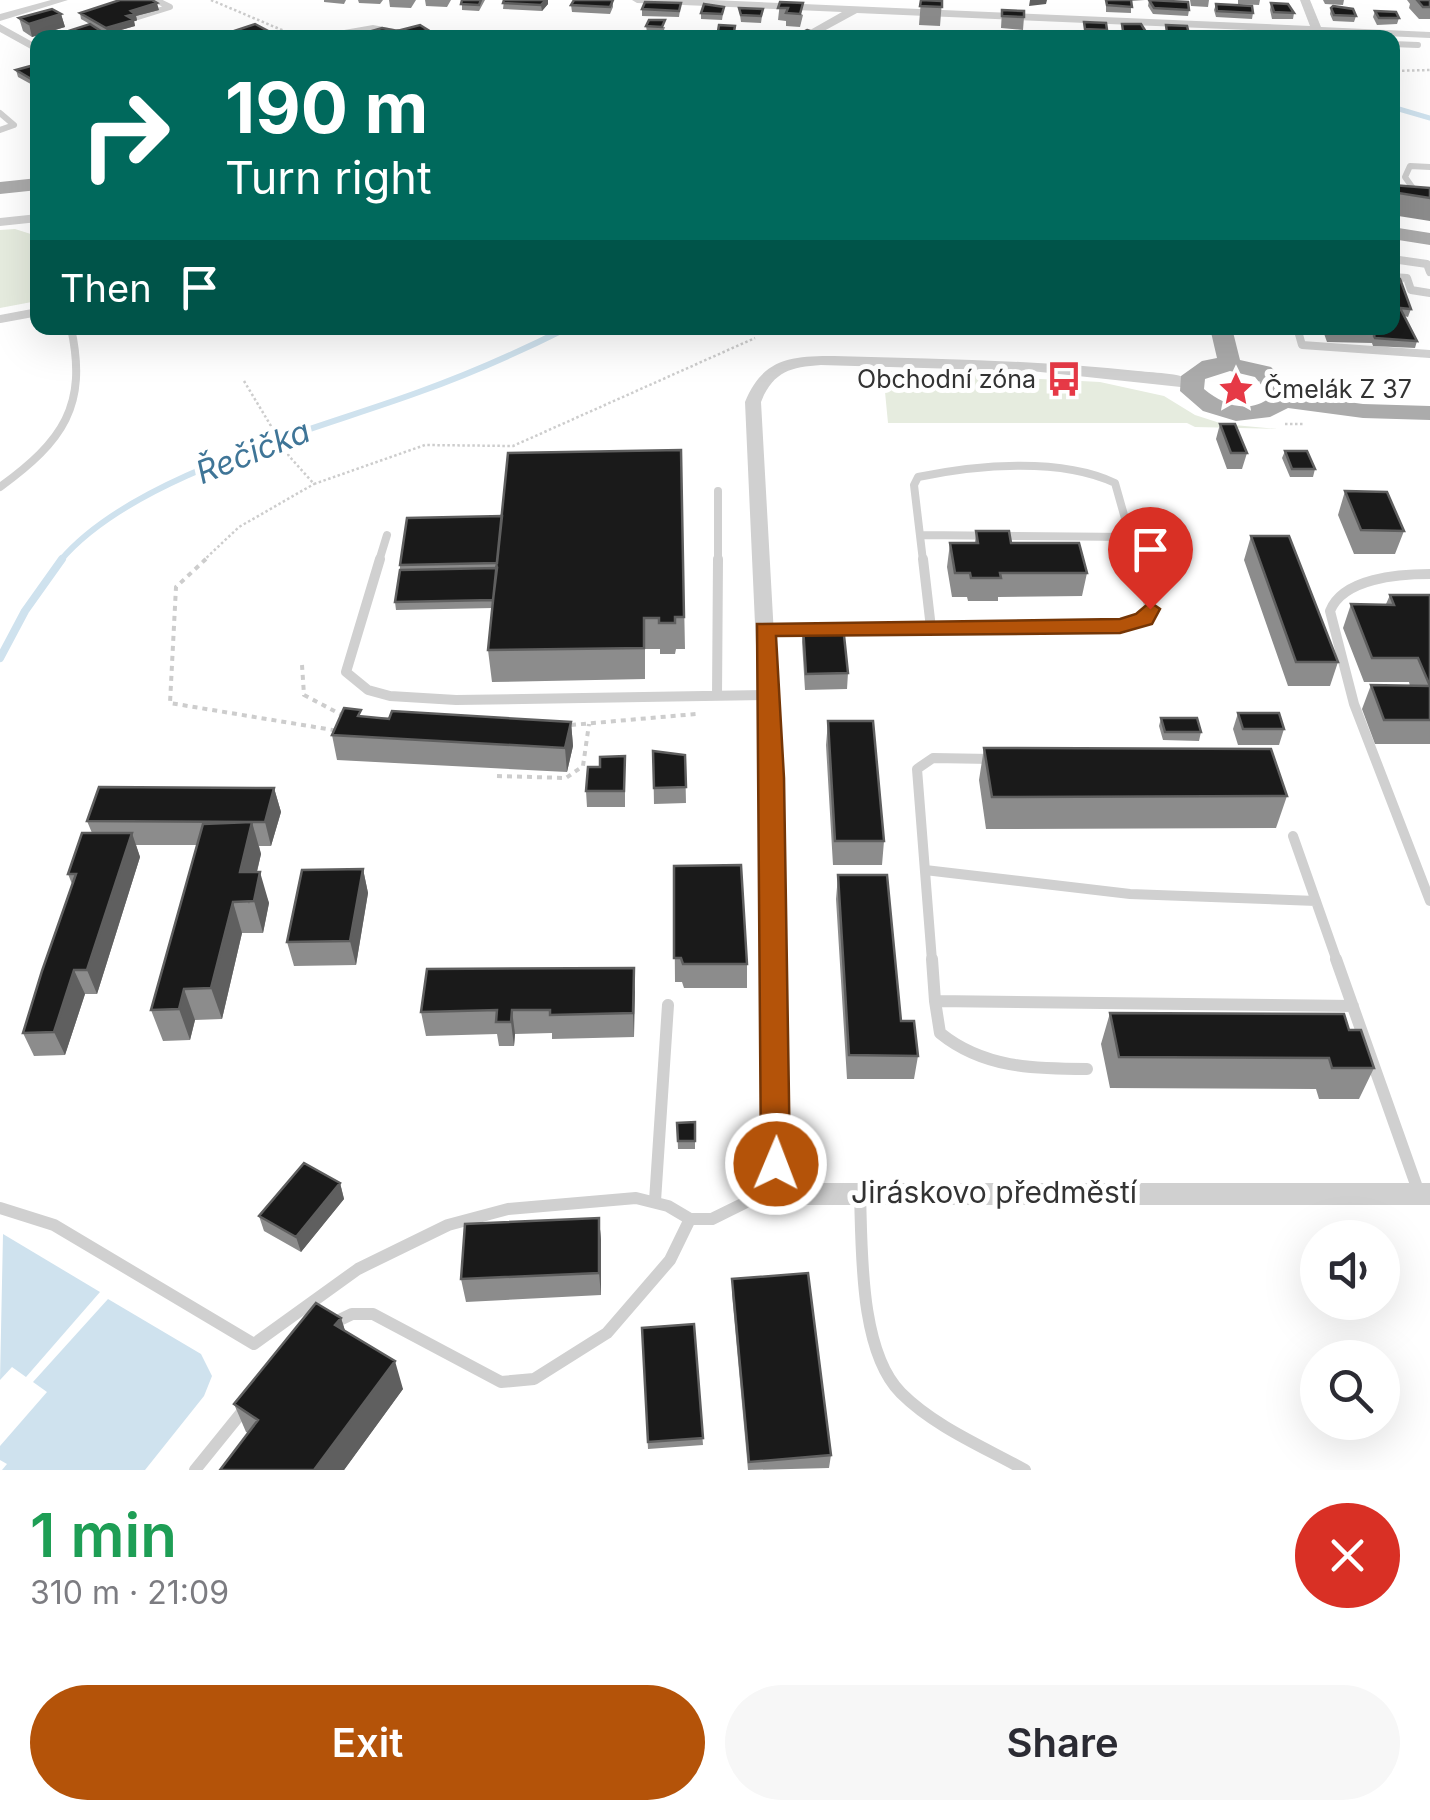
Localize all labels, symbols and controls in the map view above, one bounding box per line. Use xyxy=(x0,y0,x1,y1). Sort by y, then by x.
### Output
text: 190 m xyxy=(225,65,428,150)
icon: right xyxy=(60,70,190,200)
text: Turn right xyxy=(225,150,432,205)
icon: arrive xyxy=(172,260,227,315)
text: Then xyxy=(60,265,152,311)
bus stop icon: Obchodní zóna xyxy=(1045,360,1083,398)
place label: Obchodní zóna xyxy=(857,364,1036,394)
place icon: Čmelák Z 37 xyxy=(1217,370,1255,408)
place label: Čmelák Z 37 xyxy=(1264,373,1412,404)
water label: Řečička xyxy=(190,411,315,492)
pin xyxy=(1108,507,1193,610)
icon: arrive xyxy=(1123,522,1178,577)
position arrow xyxy=(724,1112,828,1216)
street label: Jiráskovo předměstí xyxy=(851,1174,1138,1210)
map controls xyxy=(1300,1220,1400,1440)
button: sound xyxy=(1300,1220,1400,1320)
button: search xyxy=(1300,1340,1400,1440)
text: 1 min xyxy=(30,1499,177,1571)
button: close xyxy=(1295,1503,1400,1608)
text: 310 m · 21:09 xyxy=(30,1573,229,1612)
button: Exit xyxy=(30,1685,705,1800)
button: Share xyxy=(725,1685,1400,1800)

